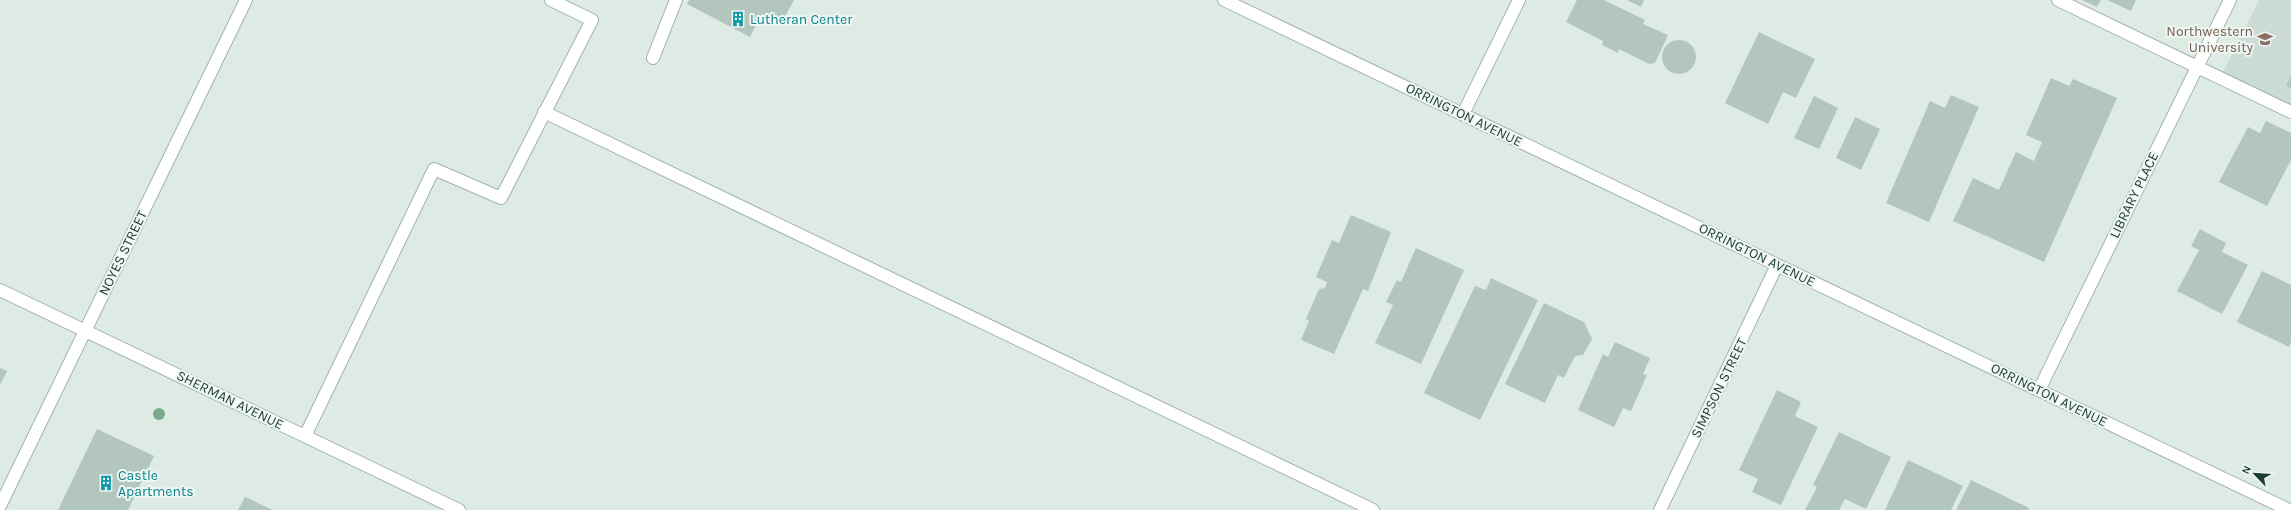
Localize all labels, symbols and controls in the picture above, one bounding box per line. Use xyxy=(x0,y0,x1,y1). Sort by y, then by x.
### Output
building icon: Lutheran Center xyxy=(729,10,747,28)
place label: Lutheran Center xyxy=(750,11,853,28)
place label: Northwestern University xyxy=(2166,23,2253,56)
school or university icon: Northwestern University xyxy=(2256,30,2274,48)
street label: ORRINGTON AVENUE xyxy=(1403,79,1525,151)
street label: LIBRARY PLACE xyxy=(2106,149,2162,241)
street label: NOYES STREET xyxy=(95,208,151,298)
street label: ORRINGTON AVENUE xyxy=(1696,219,1818,291)
street label: SIMPSON STREET xyxy=(1687,335,1751,441)
street label: ORRINGTON AVENUE xyxy=(1988,359,2110,431)
street label: SHERMAN AVENUE xyxy=(174,367,286,433)
north arrow xyxy=(2235,454,2275,494)
text: N xyxy=(2239,464,2254,476)
place label: Castle Apartments xyxy=(118,467,194,500)
building icon: Castle Apartments xyxy=(97,474,115,492)

